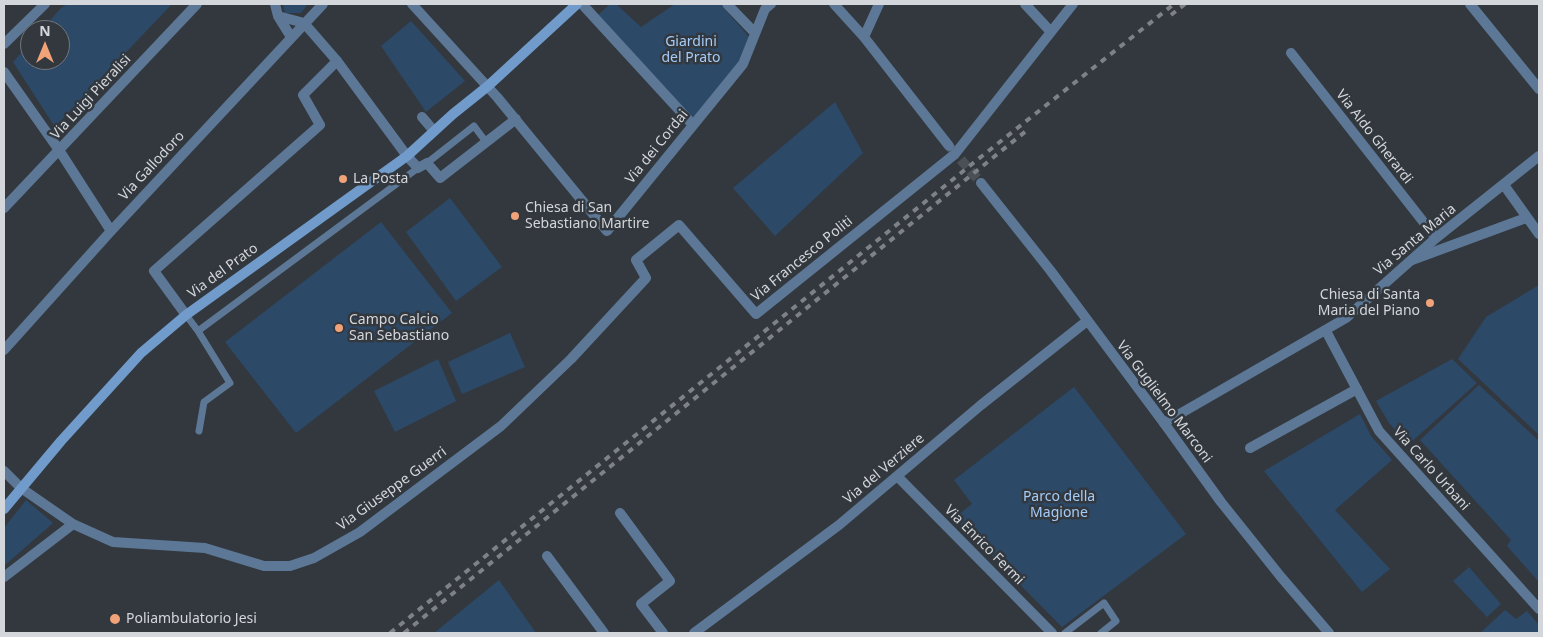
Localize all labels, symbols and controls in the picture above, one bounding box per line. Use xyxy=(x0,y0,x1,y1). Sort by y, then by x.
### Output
north arrow xyxy=(20,20,70,70)
text: N xyxy=(39,21,51,40)
park label: Giardini del Prato xyxy=(661,34,721,66)
street label: Via Luigi Pieralisi xyxy=(47,51,135,143)
street label: Via Aldo Gherardi xyxy=(1332,87,1416,187)
street label: Via dei Cordai xyxy=(622,107,692,187)
street label: Via Gallodoro xyxy=(116,128,188,204)
place label: La Posta xyxy=(353,171,408,187)
marker: La Posta xyxy=(337,173,349,185)
place label: Chiesa di San Sebastiano Martire xyxy=(525,200,649,232)
street label: Via Santa Maria xyxy=(1371,201,1459,279)
marker: Chiesa di San Sebastiano Martire xyxy=(509,210,521,222)
street label: Via Francesco Politi xyxy=(748,213,856,305)
street label: Via del Prato xyxy=(185,240,261,302)
place label: Chiesa di Santa Maria del Piano xyxy=(1318,287,1420,320)
marker: Chiesa di Santa Maria del Piano xyxy=(1424,297,1436,309)
place label: Campo Calcio San Sebastiano xyxy=(349,312,449,344)
marker: Campo Calcio San Sebastiano xyxy=(333,322,345,334)
street label: Via Guglielmo Marconi xyxy=(1113,338,1215,466)
street label: Via Carlo Urbani xyxy=(1389,424,1473,514)
street label: Via del Verziere xyxy=(840,430,928,508)
street label: Via Giuseppe Guerri xyxy=(334,444,450,534)
park label: Parco della Magione xyxy=(1023,489,1095,522)
street label: Via Enrico Fermi xyxy=(941,502,1027,588)
place label: Poliambulatorio Jesi xyxy=(126,611,257,627)
marker: Poliambulatorio Jesi xyxy=(108,612,122,626)

